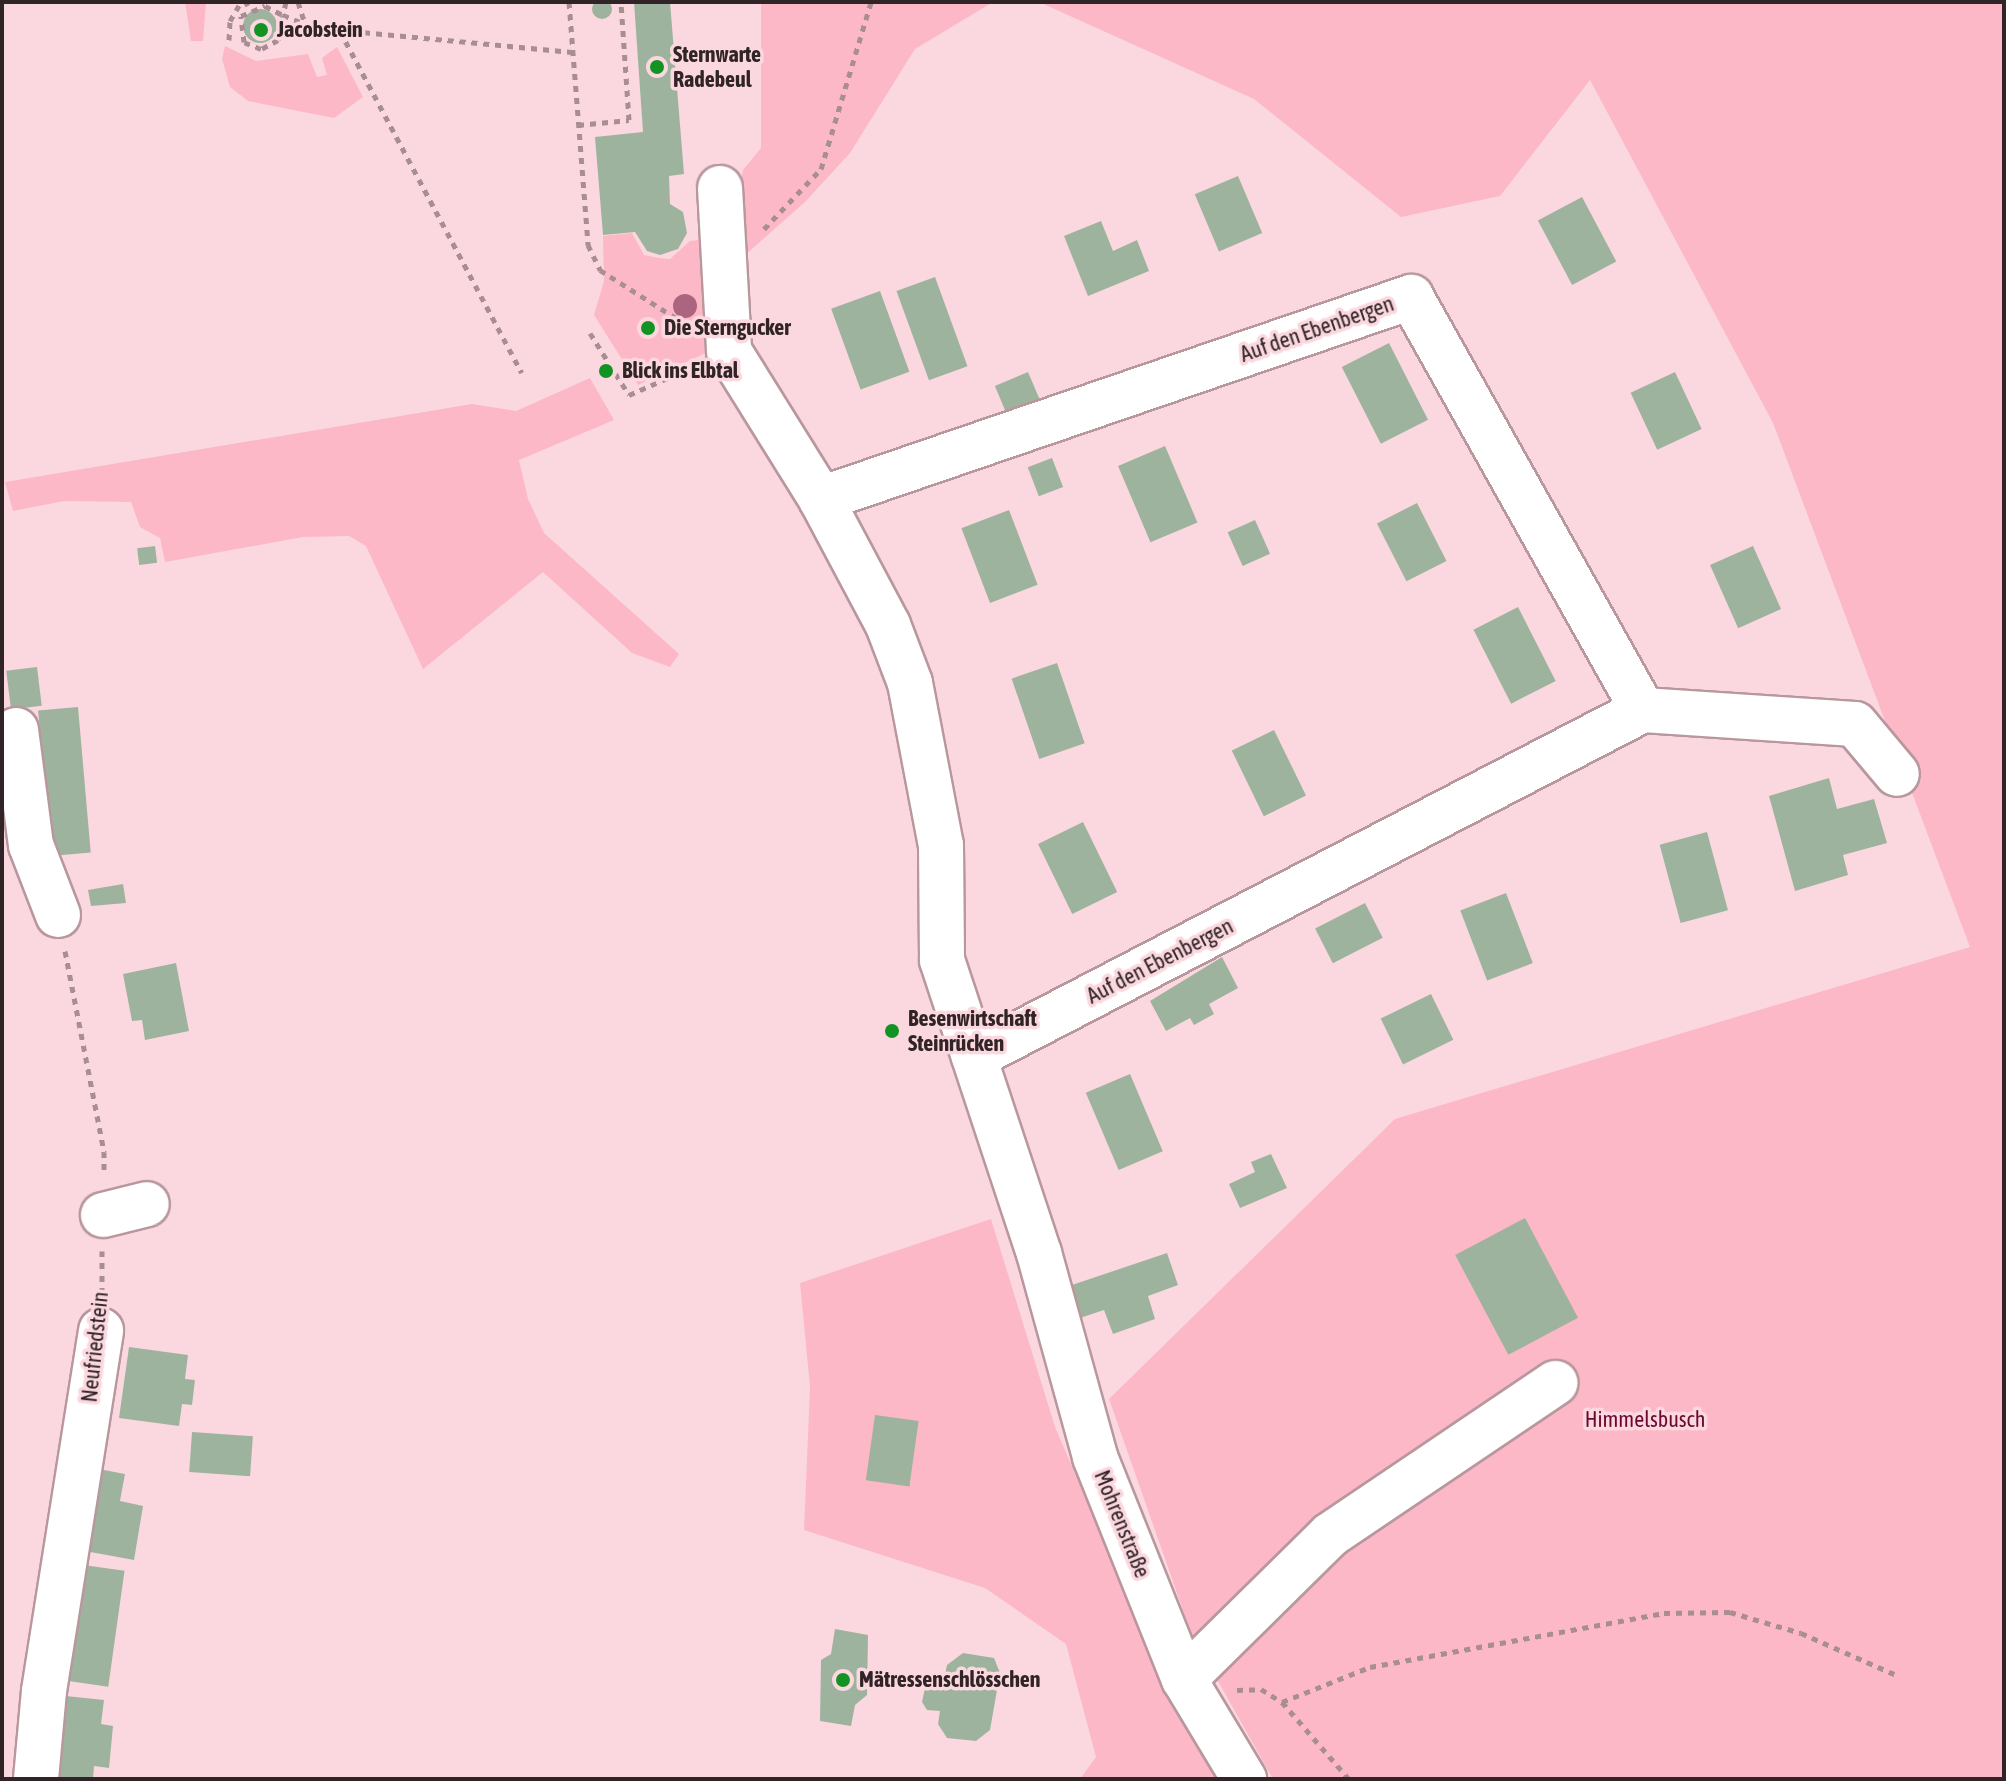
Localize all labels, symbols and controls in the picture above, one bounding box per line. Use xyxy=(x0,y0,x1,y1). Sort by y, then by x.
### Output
place label: Jacobstein xyxy=(277,17,363,43)
marker: Jacobstein xyxy=(252,21,270,39)
place label: Sternwarte Radebeul xyxy=(673,41,761,92)
marker: Sternwarte Radebeul xyxy=(648,58,666,76)
street label: Auf den Ebenbergen xyxy=(1237,290,1397,368)
place label: Die Sterngucker xyxy=(664,315,791,341)
marker: Die Sterngucker xyxy=(639,319,657,337)
place label: Blick ins Elbtal xyxy=(622,358,739,384)
marker: Blick ins Elbtal xyxy=(597,362,615,380)
street label: Auf den Ebenbergen xyxy=(1082,913,1238,1009)
place label: Besenwirtschaft Steinrücken xyxy=(908,1005,1037,1056)
marker: Besenwirtschaft Steinrücken xyxy=(883,1022,901,1040)
street label: Neufriedstein xyxy=(76,1290,114,1404)
park label: Himmelsbusch xyxy=(1585,1407,1705,1433)
street label: Mohrenstraße xyxy=(1088,1466,1156,1582)
place label: Mätressenschlösschen xyxy=(859,1667,1040,1693)
marker: Mätressenschlösschen xyxy=(834,1671,852,1689)

